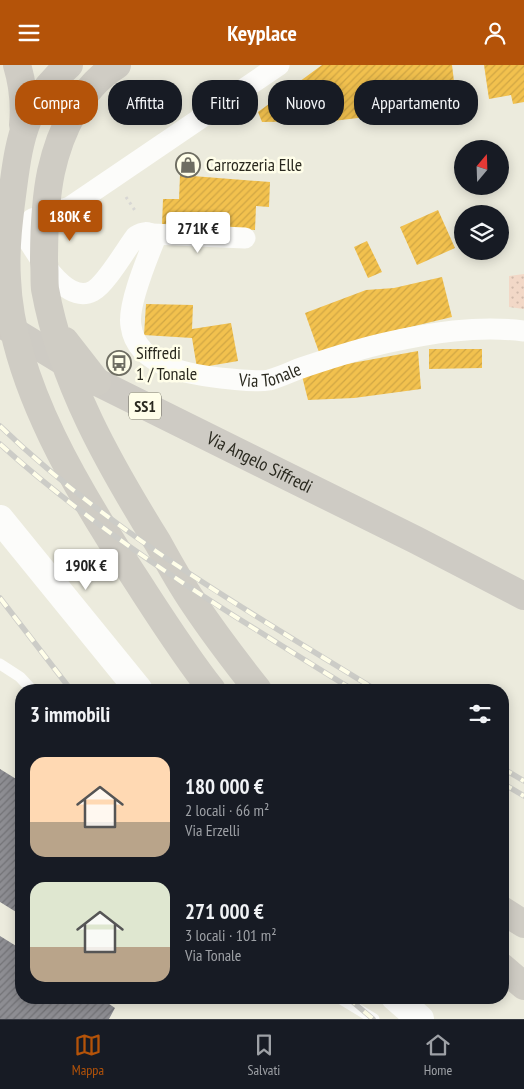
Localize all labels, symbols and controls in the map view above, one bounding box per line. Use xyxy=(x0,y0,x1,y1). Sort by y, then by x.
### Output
icon: menu xyxy=(15,19,43,47)
text: Keyplace xyxy=(227,19,297,47)
icon: person xyxy=(481,19,509,47)
chip: Compra xyxy=(15,80,98,125)
chip: Affitta xyxy=(108,80,182,125)
chip: Filtri xyxy=(192,80,258,125)
chip: Nuovo xyxy=(268,80,344,125)
chip: Appartamento xyxy=(354,80,478,125)
north arrow xyxy=(454,140,509,195)
map controls xyxy=(454,140,509,260)
shop icon: Carrozzeria Elle xyxy=(175,152,201,178)
place label: Carrozzeria Elle xyxy=(206,153,302,176)
pin: 180K € xyxy=(29,199,111,242)
button: layers xyxy=(454,205,509,260)
text: 180K € xyxy=(49,206,91,226)
pin: 271K € xyxy=(157,211,239,254)
text: 271K € xyxy=(177,218,219,238)
place label: Siffredi 1 / Tonale xyxy=(136,341,197,385)
bus stop icon: Siffredi 1 / Tonale xyxy=(106,350,132,376)
street label: Via Tonale xyxy=(237,357,304,392)
road number: SS1 xyxy=(129,393,161,419)
street label: Via Angelo Siffredi xyxy=(202,426,317,498)
pin: 190K € xyxy=(45,549,127,591)
text: 190K € xyxy=(65,555,107,575)
icon: filters xyxy=(466,700,494,728)
text: 3 immobili xyxy=(30,701,110,728)
text: 180 000 € xyxy=(185,773,264,800)
icon: home xyxy=(70,777,130,837)
text: 2 locali · 66 m² xyxy=(185,800,269,820)
text: Via Erzelli xyxy=(185,820,240,840)
text: 271 000 € xyxy=(185,898,264,925)
icon: home xyxy=(70,902,130,962)
text: 3 locali · 101 m² xyxy=(185,925,276,945)
text: Via Tonale xyxy=(185,945,241,965)
tab: Mappa xyxy=(72,1031,104,1079)
tab: Salvati xyxy=(248,1031,280,1079)
tab: Home xyxy=(424,1031,452,1079)

